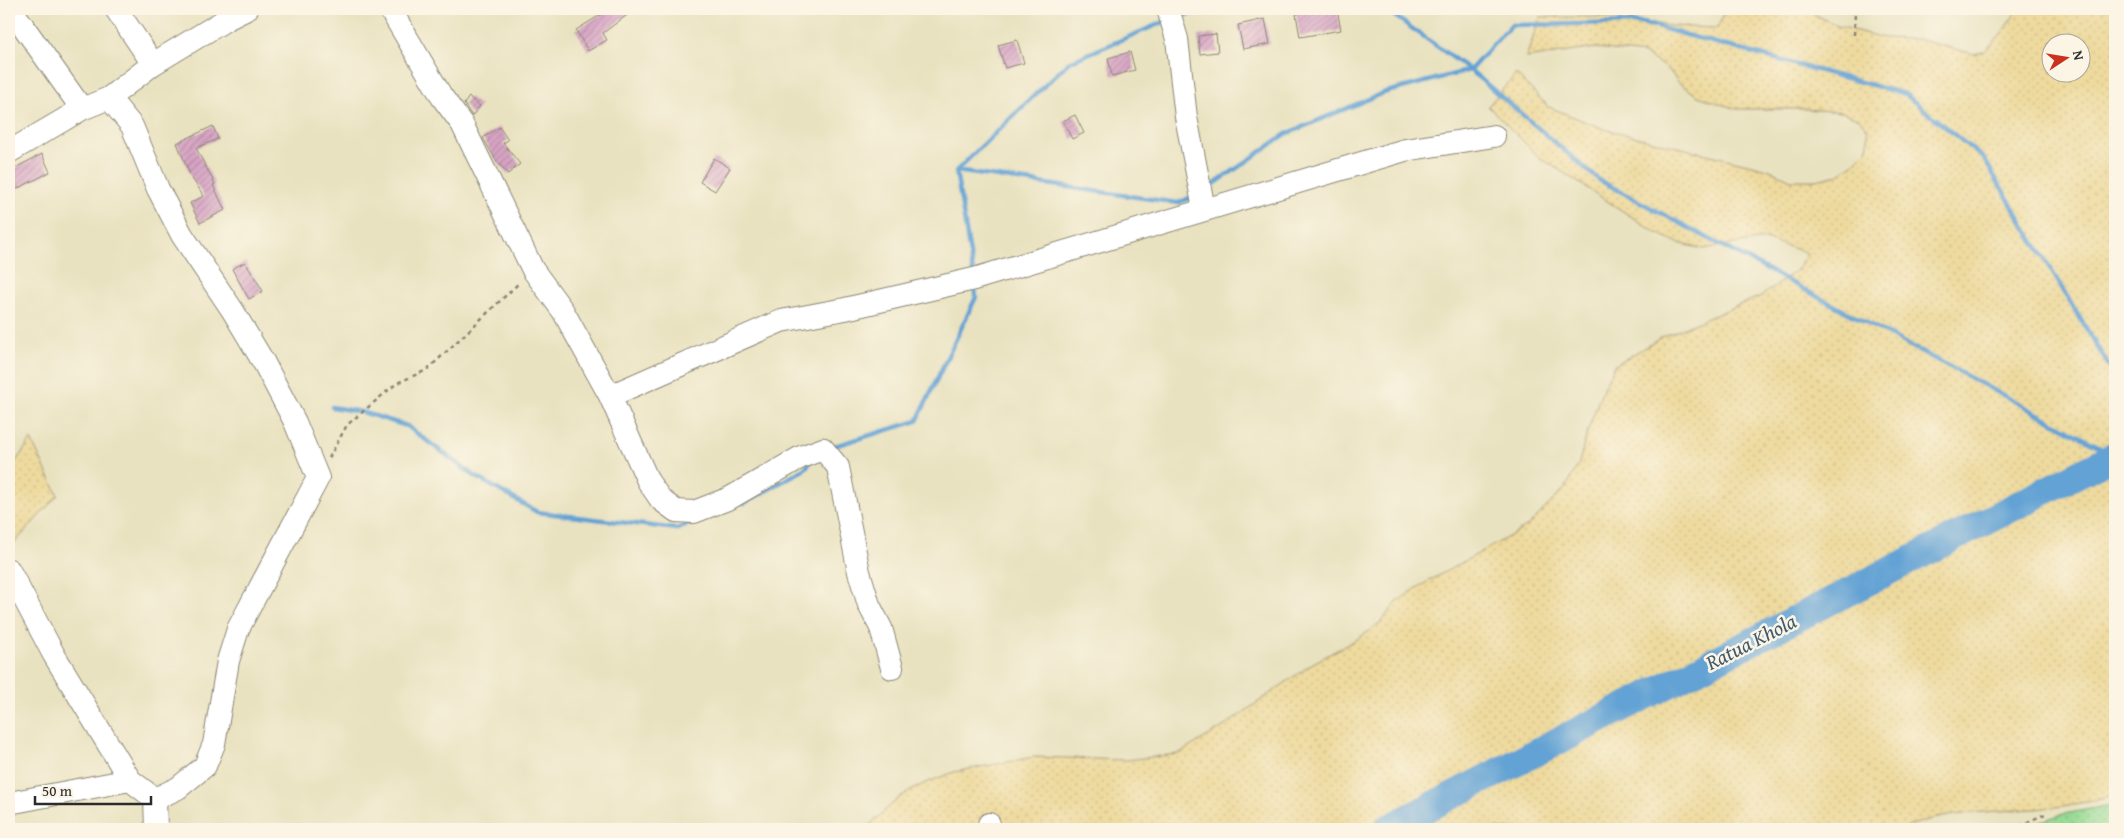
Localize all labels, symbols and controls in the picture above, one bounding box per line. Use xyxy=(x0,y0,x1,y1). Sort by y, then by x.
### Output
north arrow xyxy=(2042,32,2092,82)
text: N xyxy=(2068,49,2090,63)
water label: Ratua Khola xyxy=(1699,605,1802,678)
scale bar xyxy=(35,773,151,805)
text: 50 m xyxy=(42,780,73,801)

